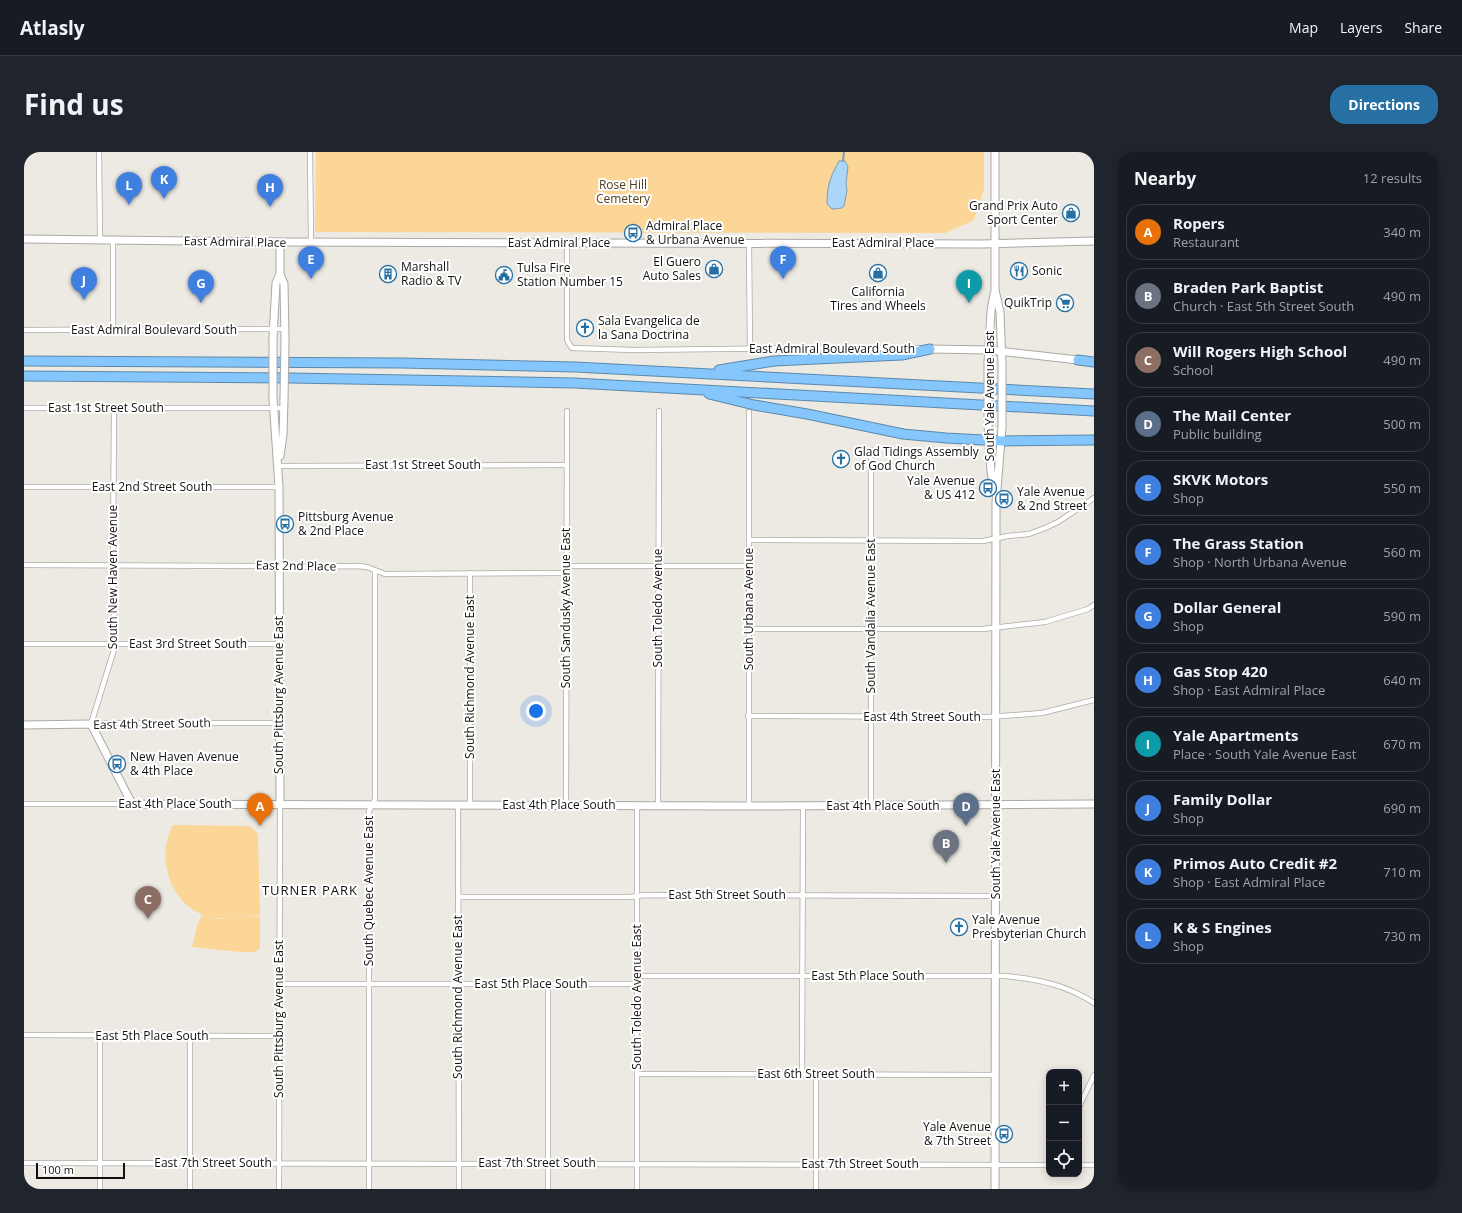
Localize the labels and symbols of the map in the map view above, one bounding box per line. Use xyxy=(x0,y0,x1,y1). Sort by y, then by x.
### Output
pin: K xyxy=(151,166,177,199)
pin: L xyxy=(116,172,142,205)
pin: H xyxy=(257,174,283,207)
park label: Rose Hill Cemetery xyxy=(596,176,651,207)
place label: Grand Prix Auto Sport Center xyxy=(969,197,1058,228)
shop icon: Grand Prix Auto Sport Center xyxy=(1061,203,1081,223)
place label: Admiral Place & Urbana Avenue xyxy=(646,217,745,248)
bus stop icon: Admiral Place & Urbana Avenue xyxy=(623,223,643,243)
street label: East Admiral Place xyxy=(184,232,287,251)
street label: East Admiral Place xyxy=(508,234,611,251)
street label: East Admiral Place xyxy=(832,234,935,251)
pin: E xyxy=(298,246,324,279)
pin: F xyxy=(770,246,796,279)
place label: El Guero Auto Sales xyxy=(643,253,701,284)
place label: Marshall Radio & TV xyxy=(401,258,462,289)
place label: Tulsa Fire Station Number 15 xyxy=(517,259,623,290)
shop icon: El Guero Auto Sales xyxy=(704,259,724,279)
restaurant icon: Sonic xyxy=(1009,261,1029,281)
place label: Sonic xyxy=(1032,262,1062,279)
shop icon: California Tires and Wheels xyxy=(868,263,888,283)
building icon: Marshall Radio & TV xyxy=(378,264,398,284)
public building icon: Tulsa Fire Station Number 15 xyxy=(494,265,514,285)
pin: J xyxy=(71,267,97,300)
pin: G xyxy=(188,270,214,303)
pin: I xyxy=(956,270,982,303)
place label: California Tires and Wheels xyxy=(830,283,926,314)
supermarket icon: QuikTrip xyxy=(1055,293,1075,313)
place label: QuikTrip xyxy=(1004,294,1052,311)
place label: Sala Evangelica de la Sana Doctrina xyxy=(598,312,700,343)
church icon: Sala Evangelica de la Sana Doctrina xyxy=(575,318,595,338)
street label: East Admiral Boulevard South xyxy=(71,321,237,338)
street label: South Yale Avenue East xyxy=(981,331,998,461)
street label: East Admiral Boulevard South xyxy=(749,340,915,357)
street label: East 1st Street South xyxy=(48,399,164,416)
place label: Glad Tidings Assembly of God Church xyxy=(854,443,980,474)
church icon: Glad Tidings Assembly of God Church xyxy=(831,449,851,469)
street label: East 1st Street South xyxy=(365,456,481,473)
place label: Yale Avenue & US 412 xyxy=(907,472,975,503)
street label: East 2nd Street South xyxy=(92,478,212,495)
bus stop icon: Yale Avenue & US 412 xyxy=(978,478,998,498)
place label: Yale Avenue & 2nd Street xyxy=(1017,483,1087,514)
bus stop icon: Yale Avenue & 2nd Street xyxy=(994,489,1014,509)
street label: South New Haven Avenue xyxy=(104,504,121,649)
place label: Pittsburg Avenue & 2nd Place xyxy=(298,508,394,539)
bus stop icon: Pittsburg Avenue & 2nd Place xyxy=(275,514,295,534)
street label: South Sandusky Avenue East xyxy=(557,528,574,688)
street label: South Vandalia Avenue East xyxy=(862,538,879,694)
street label: South Urbana Avenue xyxy=(740,547,757,670)
street label: South Toledo Avenue xyxy=(649,548,666,667)
street label: East 2nd Place xyxy=(256,556,337,575)
street label: South Richmond Avenue East xyxy=(461,595,478,759)
street label: South Pittsburg Avenue East xyxy=(270,616,287,774)
street label: East 3rd Street South xyxy=(129,635,247,652)
your location xyxy=(526,701,546,721)
street label: East 4th Street South xyxy=(863,708,981,725)
street label: East 4th Street South xyxy=(93,714,211,733)
place label: New Haven Avenue & 4th Place xyxy=(130,748,239,779)
bus stop icon: New Haven Avenue & 4th Place xyxy=(107,754,127,774)
street label: South Yale Avenue East xyxy=(987,769,1004,899)
pin: A xyxy=(247,793,273,826)
pin: D xyxy=(953,793,979,826)
street label: East 4th Place South xyxy=(118,795,232,812)
street label: East 4th Place South xyxy=(502,796,616,813)
street label: East 4th Place South xyxy=(826,797,940,814)
street label: South Quebec Avenue East xyxy=(360,816,377,966)
pin: B xyxy=(933,830,959,863)
district label: TURNER PARK xyxy=(262,881,358,899)
pin: C xyxy=(135,886,161,919)
street label: East 5th Street South xyxy=(668,886,786,903)
place label: Yale Avenue Presbyterian Church xyxy=(972,911,1086,942)
street label: South Richmond Avenue East xyxy=(449,915,466,1079)
church icon: Yale Avenue Presbyterian Church xyxy=(949,917,969,937)
street label: South Toledo Avenue East xyxy=(628,924,645,1070)
street label: South Pittsburg Avenue East xyxy=(270,940,287,1098)
street label: East 5th Place South xyxy=(811,967,925,984)
street label: East 5th Place South xyxy=(474,975,588,992)
street label: East 5th Place South xyxy=(95,1027,209,1044)
street label: East 6th Street South xyxy=(757,1065,875,1082)
place label: Yale Avenue & 7th Street xyxy=(923,1118,991,1149)
bus stop icon: Yale Avenue & 7th Street xyxy=(994,1124,1014,1144)
street label: East 7th Street South xyxy=(154,1154,272,1171)
street label: East 7th Street South xyxy=(478,1154,596,1171)
street label: East 7th Street South xyxy=(801,1155,919,1172)
scale bar xyxy=(36,1161,125,1180)

